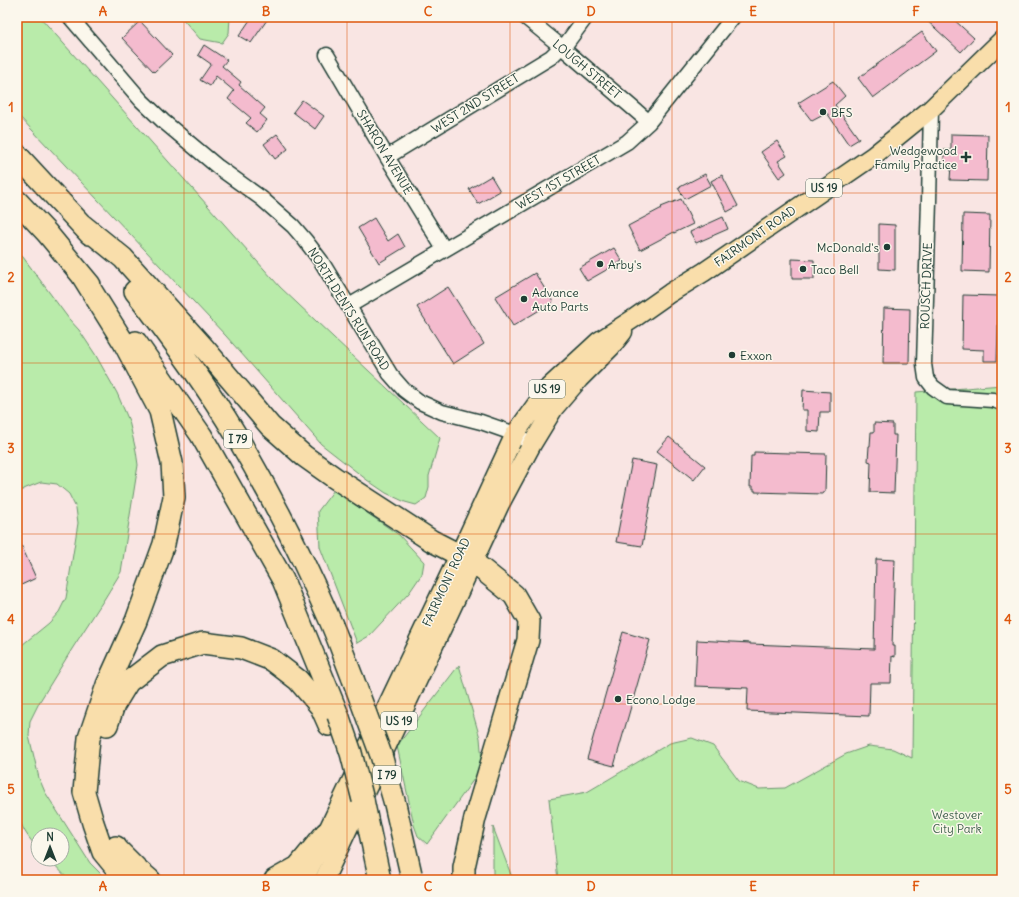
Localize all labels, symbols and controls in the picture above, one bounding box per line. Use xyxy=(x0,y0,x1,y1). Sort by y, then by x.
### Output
text: A xyxy=(99,3,108,20)
text: B xyxy=(262,3,271,20)
text: C xyxy=(424,3,433,20)
text: D xyxy=(586,3,596,20)
text: E xyxy=(749,3,757,20)
text: F xyxy=(912,3,920,20)
street label: LOUGH STREET xyxy=(550,36,624,102)
street label: WEST 2ND STREET xyxy=(428,70,522,136)
text: 1 xyxy=(8,99,14,116)
text: 1 xyxy=(1005,99,1011,116)
place label: BFS xyxy=(831,105,853,120)
street label: SHARON AVENUE xyxy=(354,107,416,197)
marker: BFS xyxy=(818,107,828,117)
place label: Wedgewood Family Practice xyxy=(874,143,957,172)
marker: Wedgewood Family Practice xyxy=(960,151,972,163)
street label: WEST 1ST STREET xyxy=(513,152,603,212)
road number: US 19 xyxy=(806,179,842,197)
street label: FAIRMONT ROAD xyxy=(711,202,799,270)
place label: McDonald's xyxy=(817,240,879,255)
marker: McDonald's xyxy=(882,242,892,252)
street label: ROUSCH DRIVE xyxy=(917,242,935,330)
street label: NORTH DENTS RUN ROAD xyxy=(305,245,393,373)
place label: Arby's xyxy=(608,257,642,272)
marker: Arby's xyxy=(595,259,605,269)
place label: Taco Bell xyxy=(811,262,859,277)
marker: Taco Bell xyxy=(798,264,808,274)
text: 2 xyxy=(7,269,15,286)
text: 2 xyxy=(1004,269,1012,286)
place label: Advance Auto Parts xyxy=(532,285,589,314)
marker: Advance Auto Parts xyxy=(519,294,529,304)
place label: Exxon xyxy=(740,348,772,363)
marker: Exxon xyxy=(727,350,737,360)
road number: US 19 xyxy=(529,380,565,398)
road number: I 79 xyxy=(224,430,252,448)
text: 3 xyxy=(7,440,15,457)
text: 3 xyxy=(1004,440,1012,457)
street label: FAIRMONT ROAD xyxy=(419,535,473,629)
text: 4 xyxy=(7,611,15,628)
text: 4 xyxy=(1004,611,1012,628)
place label: Econo Lodge xyxy=(626,692,695,707)
marker: Econo Lodge xyxy=(613,694,623,704)
road number: US 19 xyxy=(381,712,417,730)
road number: I 79 xyxy=(373,766,401,784)
text: 5 xyxy=(7,781,15,798)
text: 5 xyxy=(1004,781,1012,798)
park label: Westover City Park xyxy=(932,807,982,836)
north arrow xyxy=(30,827,70,867)
text: N xyxy=(46,830,54,844)
text: A xyxy=(99,878,108,895)
text: B xyxy=(262,878,271,895)
text: C xyxy=(424,878,433,895)
text: D xyxy=(586,878,596,895)
text: E xyxy=(749,878,757,895)
text: F xyxy=(912,878,920,895)

